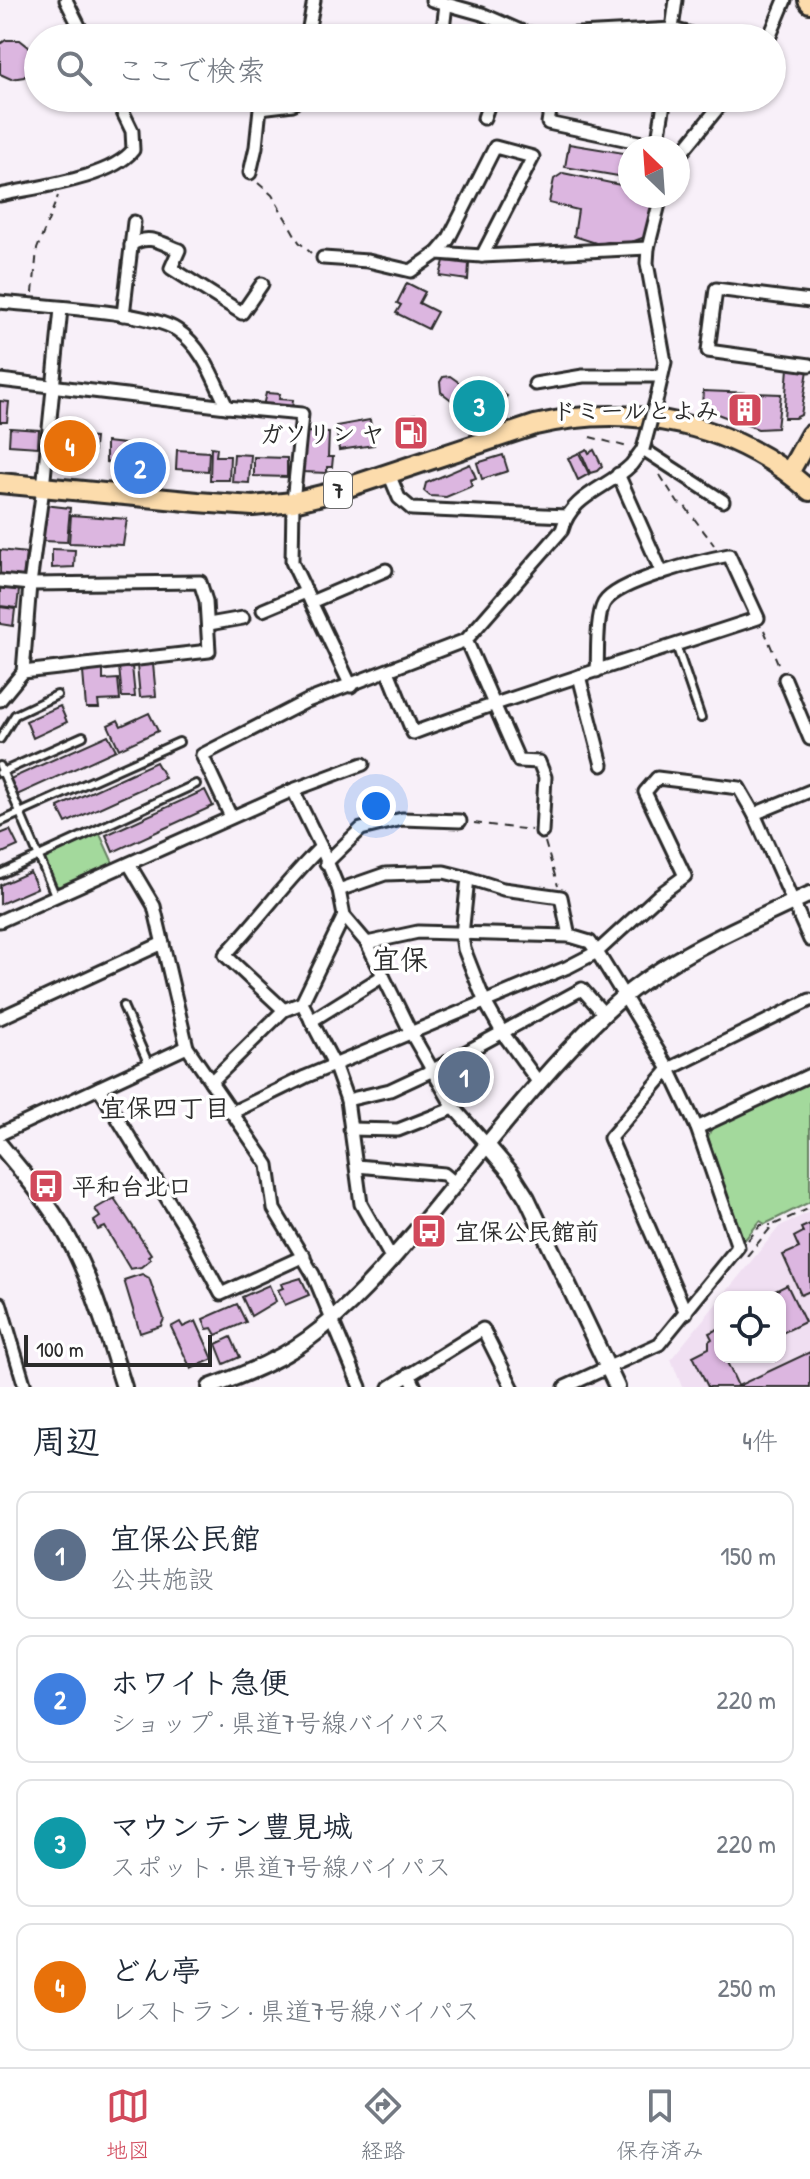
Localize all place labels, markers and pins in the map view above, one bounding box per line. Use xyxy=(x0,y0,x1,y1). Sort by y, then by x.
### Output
pin: 3 xyxy=(453,376,505,436)
building icon: ドミールとよみ xyxy=(726,391,764,429)
place label: ドミールとよみ xyxy=(552,394,719,426)
fuel station icon: ガソリン ヤ xyxy=(392,414,430,452)
pin: 4 xyxy=(44,416,96,476)
place label: ガソリン ヤ xyxy=(259,417,385,449)
pin: 2 xyxy=(114,438,166,498)
pin: 1 xyxy=(438,1047,490,1107)
bus stop icon: 平和台北口 xyxy=(27,1167,65,1205)
place label: 平和台北口 xyxy=(72,1170,192,1202)
bus stop icon: 宜保公民館前 xyxy=(410,1212,448,1250)
place label: 宜保公民館前 xyxy=(455,1215,599,1247)

